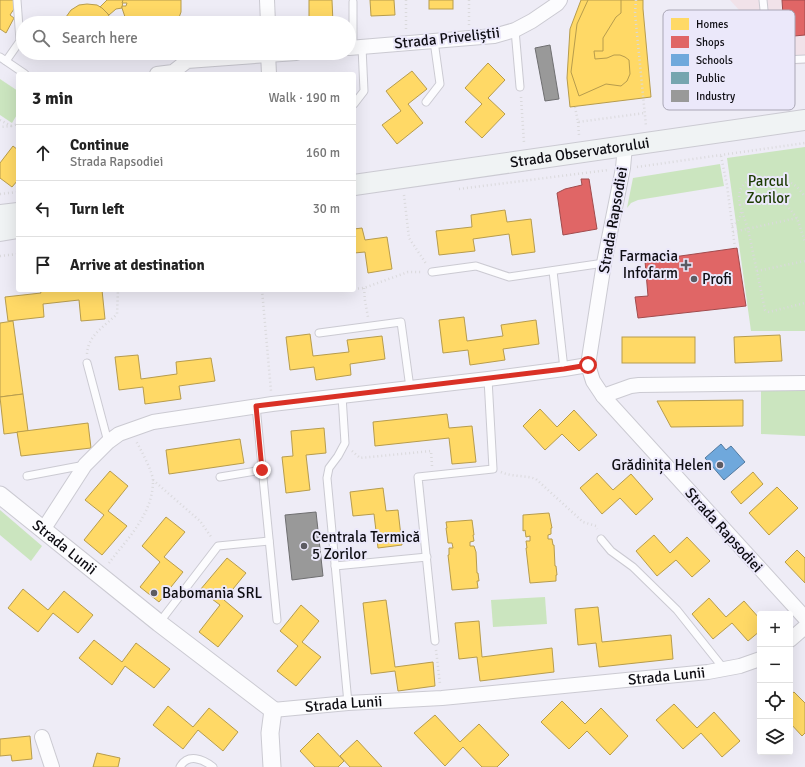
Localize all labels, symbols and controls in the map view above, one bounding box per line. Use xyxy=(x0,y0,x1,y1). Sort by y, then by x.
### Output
legend xyxy=(663,10,795,110)
search box xyxy=(16,16,356,60)
text: Homes xyxy=(696,18,728,31)
street label: Strada Priveliștii xyxy=(393,24,501,52)
icon: search xyxy=(30,27,52,49)
text: Search here xyxy=(62,29,138,47)
text: Shops xyxy=(696,36,725,49)
text: Schools xyxy=(696,54,733,67)
text: Public xyxy=(696,72,725,85)
text: 3 min xyxy=(32,88,73,109)
text: Walk · 190 m xyxy=(269,90,340,106)
text: Industry xyxy=(696,90,736,103)
street label: Strada Observatorului xyxy=(509,134,651,171)
text: Continue xyxy=(70,136,129,154)
icon: ahead xyxy=(32,142,54,164)
text: 160 m xyxy=(306,145,340,161)
text: Strada Rapsodiei xyxy=(70,154,163,170)
street label: Strada Rapsodiei xyxy=(595,165,631,275)
park label: Parcul Zorilor xyxy=(746,172,790,207)
icon: left xyxy=(32,198,54,220)
text: Turn left xyxy=(70,200,124,218)
text: 30 m xyxy=(313,201,340,217)
place label: Farmacia Infofarm xyxy=(619,247,678,282)
icon: arrive xyxy=(32,254,54,276)
text: Arrive at destination xyxy=(70,256,205,274)
marker: Farmacia Infofarm xyxy=(681,260,691,270)
place label: Profi xyxy=(702,270,732,288)
marker: Profi xyxy=(689,274,699,284)
route start xyxy=(579,356,597,374)
place label: Grădinița Helen xyxy=(612,456,712,475)
marker: Grădinița Helen xyxy=(715,460,725,470)
route end xyxy=(253,461,271,479)
street label: Strada Rapsodiei xyxy=(681,484,767,576)
street label: Strada Lunii xyxy=(29,516,100,578)
place label: Centrala Termică 5 Zorilor xyxy=(312,528,420,563)
marker: Centrala Termică 5 Zorilor xyxy=(299,541,309,551)
place label: Babomania SRL xyxy=(162,584,262,602)
marker: Babomania SRL xyxy=(149,588,159,598)
map controls xyxy=(757,611,793,755)
button: + xyxy=(757,611,793,647)
button: − xyxy=(757,647,793,683)
street label: Strada Lunii xyxy=(627,663,706,689)
button: locate xyxy=(757,683,793,719)
street label: Strada Lunii xyxy=(304,692,383,716)
button: layers xyxy=(757,719,793,755)

